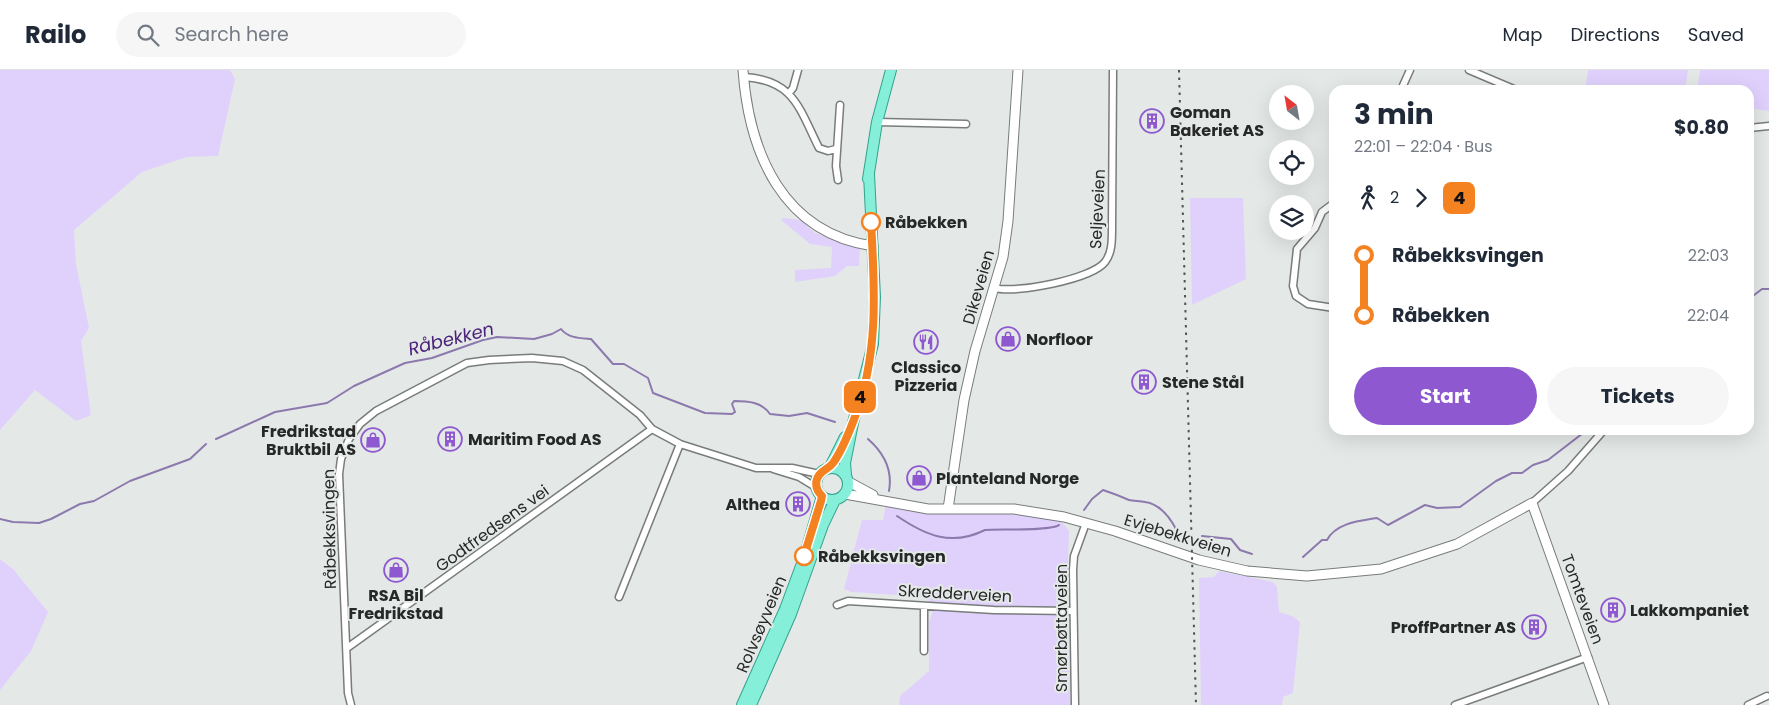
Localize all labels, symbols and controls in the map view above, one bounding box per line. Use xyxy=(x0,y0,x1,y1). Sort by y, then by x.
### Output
search box xyxy=(116,12,466,57)
text: Railo xyxy=(25,18,86,51)
icon: search xyxy=(134,21,162,49)
text: Search here xyxy=(174,21,289,48)
text: Map xyxy=(1503,22,1542,47)
text: Directions xyxy=(1570,22,1660,47)
text: Saved xyxy=(1688,22,1744,47)
north arrow xyxy=(1269,85,1314,130)
map controls xyxy=(1269,85,1314,240)
text: 3 min xyxy=(1354,95,1434,134)
place label: Goman Bakeriet AS xyxy=(1170,101,1264,142)
building icon: Goman Bakeriet AS xyxy=(1139,108,1165,134)
text: $0.80 xyxy=(1674,114,1729,141)
text: 22:01 – 22:04 · Bus xyxy=(1354,135,1493,158)
button: locate xyxy=(1269,140,1314,185)
street label: Seljeveien xyxy=(1084,168,1111,250)
icon: walk xyxy=(1354,184,1382,212)
icon: forward xyxy=(1407,184,1435,212)
text: 4 xyxy=(1453,185,1465,210)
text: 2 xyxy=(1390,186,1399,209)
button: layers xyxy=(1269,195,1314,240)
place label: Råbekken xyxy=(885,211,967,234)
marker: Råbekken xyxy=(861,212,881,232)
text: Råbekksvingen xyxy=(1392,242,1544,269)
text: 22:03 xyxy=(1688,244,1729,267)
street label: Dikeveien xyxy=(957,247,1000,327)
text: Råbekken xyxy=(1392,302,1490,329)
text: 22:04 xyxy=(1687,304,1729,327)
water label: Råbekken xyxy=(405,316,496,361)
shop icon: Norfloor xyxy=(995,326,1021,352)
place label: Norfloor xyxy=(1026,328,1093,351)
restaurant icon: Classico Pizzeria xyxy=(913,329,939,355)
place label: Classico Pizzeria xyxy=(891,356,961,397)
button: Start xyxy=(1354,367,1537,425)
button: Tickets xyxy=(1547,367,1729,425)
building icon: Stene Stål xyxy=(1131,369,1157,395)
place label: Stene Stål xyxy=(1162,371,1244,394)
line badge: 4 xyxy=(844,381,876,413)
text: 4 xyxy=(854,384,866,409)
place label: Fredrikstad Bruktbil AS xyxy=(261,420,356,461)
building icon: Maritim Food AS xyxy=(437,426,463,452)
shop icon: Fredrikstad Bruktbil AS xyxy=(360,427,386,453)
place label: Maritim Food AS xyxy=(468,428,602,451)
shop icon: Planteland Norge xyxy=(906,465,932,491)
place label: Planteland Norge xyxy=(936,467,1079,490)
street label: Råbekksvingen xyxy=(317,469,342,589)
street label: Godtfredsens vei xyxy=(431,479,554,577)
building icon: Althea xyxy=(785,491,811,517)
place label: Althea xyxy=(725,493,780,516)
street label: Evjebekkveien xyxy=(1121,508,1234,563)
place label: Råbekksvingen xyxy=(818,545,946,568)
marker: Råbekksvingen xyxy=(794,546,814,566)
street label: Tomteveien xyxy=(1556,551,1609,647)
shop icon: RSA Bil Fredrikstad xyxy=(383,557,409,583)
street label: Smørbøttaveien xyxy=(1050,564,1073,692)
street label: Rolvsøyveien xyxy=(731,572,792,676)
street label: Skredderveien xyxy=(897,579,1013,608)
place label: RSA Bil Fredrikstad xyxy=(349,584,443,625)
building icon: Lakkompaniet xyxy=(1600,597,1626,623)
place label: Lakkompaniet xyxy=(1630,599,1749,622)
building icon: ProffPartner AS xyxy=(1521,614,1547,640)
place label: ProffPartner AS xyxy=(1391,616,1516,639)

